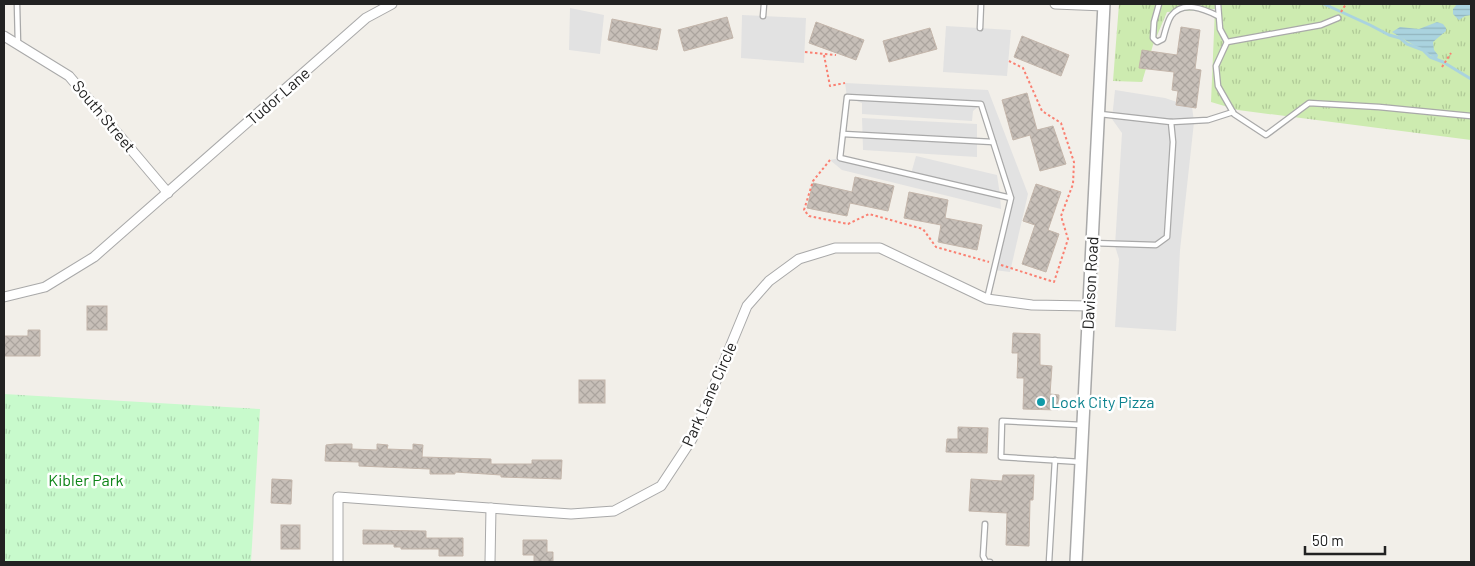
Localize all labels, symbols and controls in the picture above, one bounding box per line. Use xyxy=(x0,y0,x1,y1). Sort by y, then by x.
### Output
street label: Tudor Lane xyxy=(242,63,313,128)
street label: South Street xyxy=(69,76,140,155)
street label: Davison Road xyxy=(1078,236,1101,330)
street label: Park Lane Circle xyxy=(677,339,740,449)
place label: Lock City Pizza xyxy=(1051,392,1155,411)
marker: Lock City Pizza xyxy=(1035,396,1047,408)
park label: Kibler Park xyxy=(48,470,124,489)
scale bar xyxy=(1305,524,1385,556)
text: 50 m xyxy=(1312,531,1344,549)

